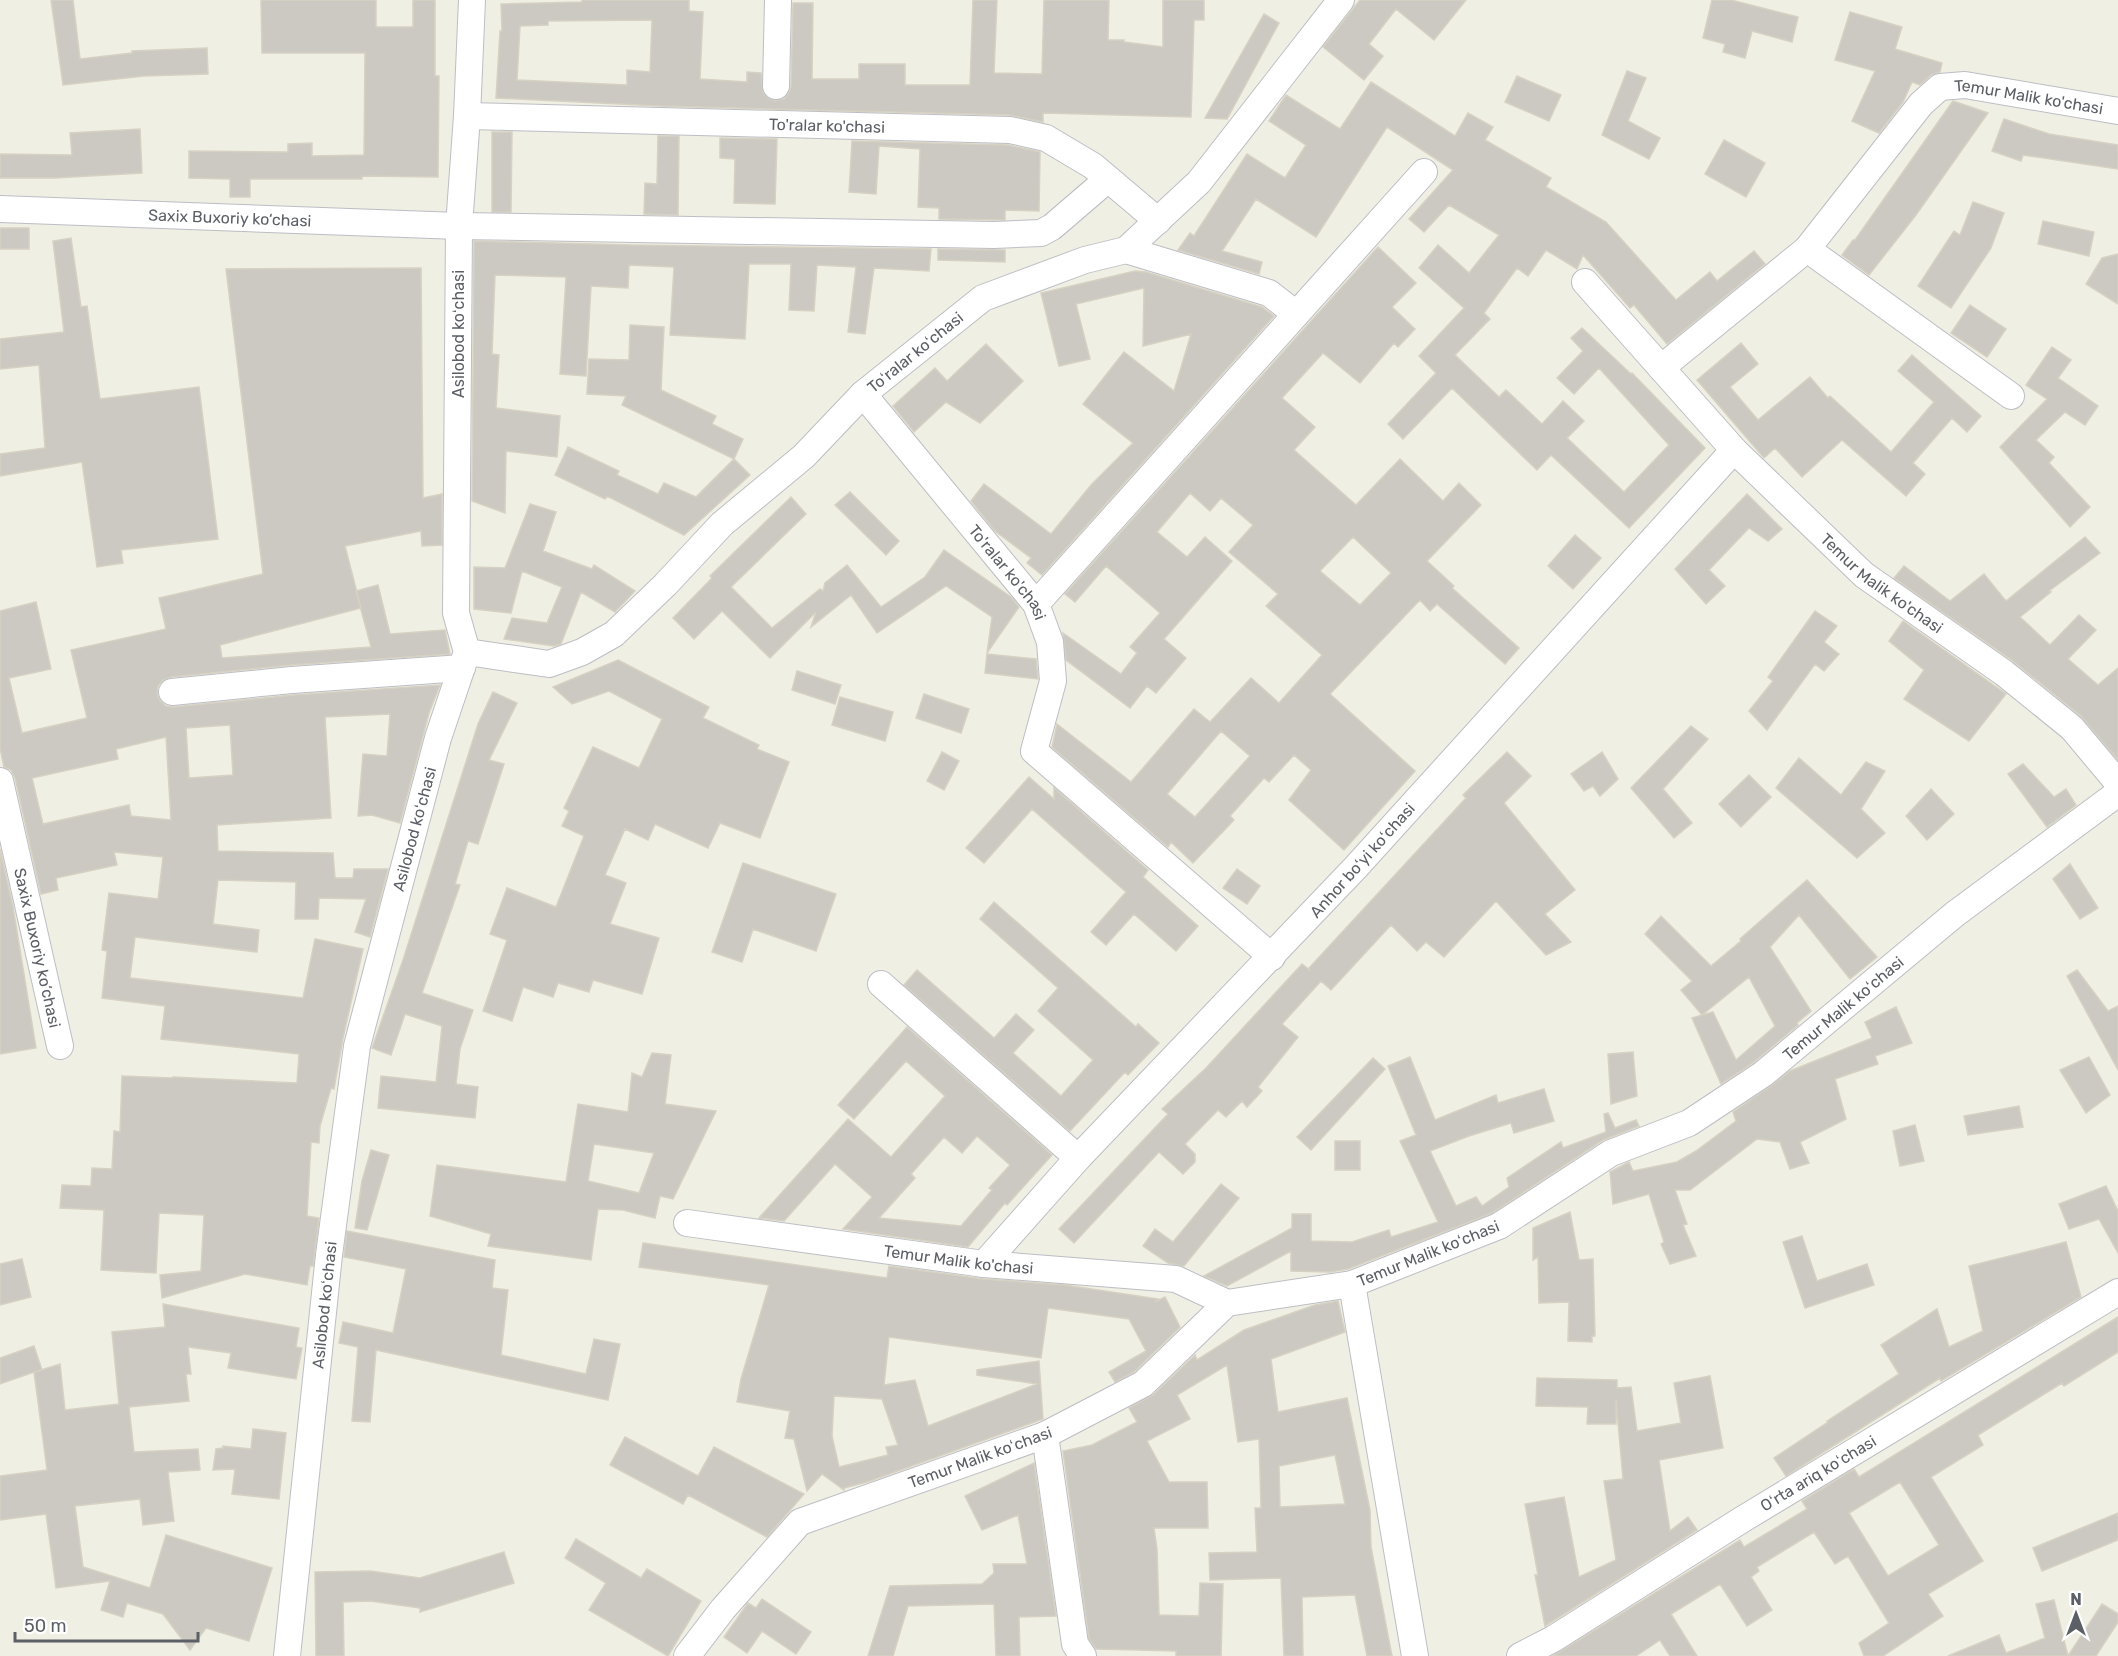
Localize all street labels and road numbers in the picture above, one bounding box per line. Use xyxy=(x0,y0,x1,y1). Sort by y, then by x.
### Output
street label: Temur Malik ko'chasi xyxy=(1954,76,2104,118)
street label: To'ralar ko'chasi xyxy=(769,115,885,137)
street label: Saxix Buxoriy ko‘chasi xyxy=(148,205,312,231)
street label: Asilobod koʻchasi xyxy=(449,270,468,398)
street label: Toʻralar koʻchasi xyxy=(864,308,967,397)
street label: To'ralar ko'chasi xyxy=(965,521,1050,622)
street label: Temur Malik ko'chasi xyxy=(1817,530,1947,637)
street label: Asilobod koʻchasi xyxy=(389,765,440,893)
street label: Anhor boʻyi koʻchasi xyxy=(1306,799,1419,922)
street label: Saxix Buxoriy ko‘chasi xyxy=(10,866,65,1030)
street label: Temur Malik koʻchasi xyxy=(1779,952,1907,1064)
street label: Temur Malik koʻchasi xyxy=(1354,1216,1502,1291)
street label: Asilobod koʻchasi xyxy=(308,1240,341,1370)
street label: Temur Malik ko'chasi xyxy=(882,1241,1034,1278)
street label: Temur Malik koʻchasi xyxy=(906,1423,1055,1492)
street label: Oʻrta ariq koʻchasi xyxy=(1757,1431,1880,1516)

